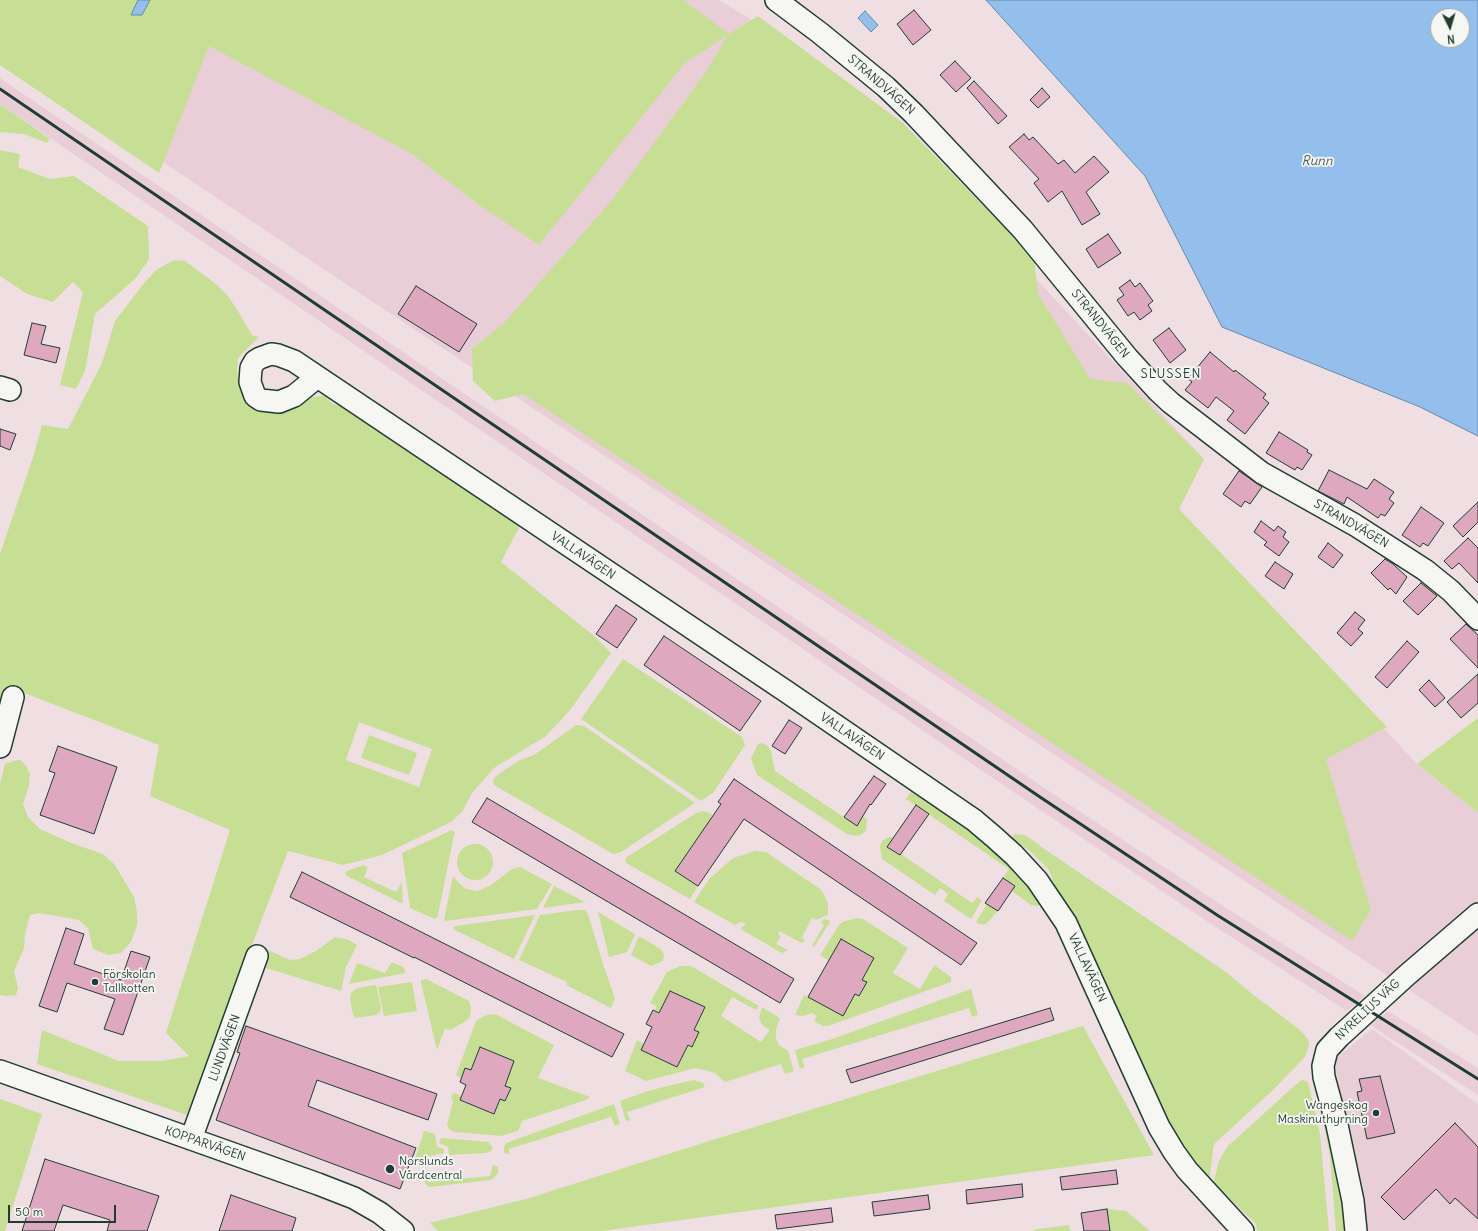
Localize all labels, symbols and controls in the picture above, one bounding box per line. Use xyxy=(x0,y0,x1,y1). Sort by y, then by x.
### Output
north arrow xyxy=(1430,8,1470,48)
text: N xyxy=(1447,32,1455,46)
street label: STRANDVÄGEN xyxy=(845,52,917,118)
water label: Runn xyxy=(1302,153,1332,169)
street label: STRANDVÄGEN xyxy=(1068,287,1132,361)
district label: SLUSSEN xyxy=(1141,366,1201,382)
street label: STRANDVÄGEN xyxy=(1311,497,1391,551)
street label: VALLAVÄGEN xyxy=(548,529,618,583)
street label: VALLAVÄGEN xyxy=(817,710,887,764)
street label: VALLAVÄGEN xyxy=(1065,931,1109,1005)
place label: Förskolan Tallkotten xyxy=(103,968,156,996)
marker: Förskolan Tallkotten xyxy=(90,977,100,987)
street label: NYRELIUS VÄG xyxy=(1333,977,1403,1043)
street label: LUNDVÄGEN xyxy=(206,1013,244,1083)
place label: Wangeskog Maskinuthyrning xyxy=(1277,1099,1368,1127)
marker: Wangeskog Maskinuthyrning xyxy=(1371,1108,1381,1118)
street label: KOPPARVÄGEN xyxy=(163,1123,247,1165)
place label: Norslunds Vårdcentral xyxy=(399,1155,462,1183)
marker: Norslunds Vårdcentral xyxy=(384,1163,396,1175)
scale bar xyxy=(10,1197,118,1223)
text: 50 m xyxy=(15,1204,43,1219)

